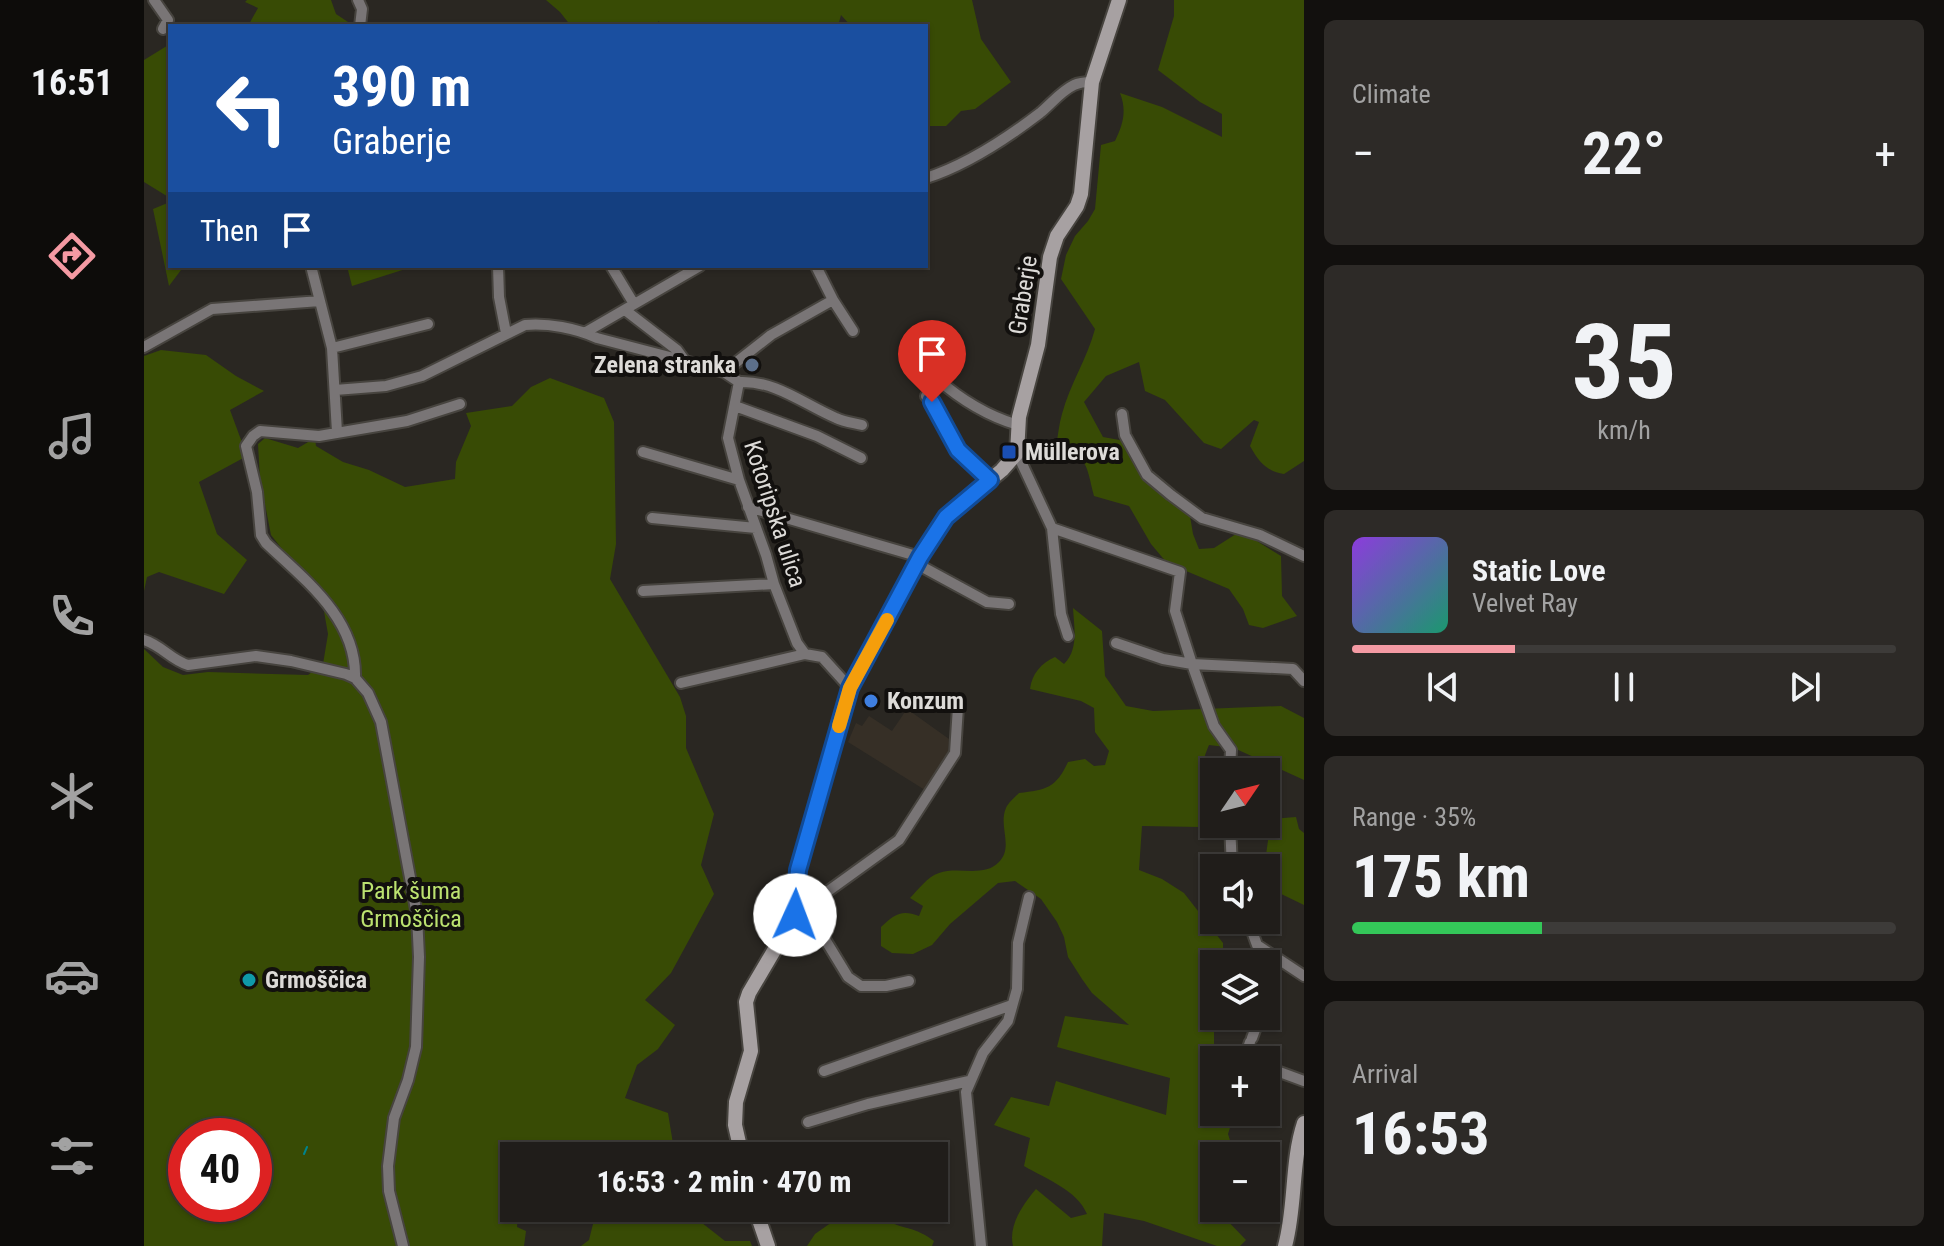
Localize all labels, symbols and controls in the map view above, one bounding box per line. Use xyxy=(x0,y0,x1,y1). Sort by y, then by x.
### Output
text: 390 m xyxy=(332,54,471,120)
icon: left xyxy=(200,56,304,160)
text: 16:51 xyxy=(31,62,113,104)
text: Climate xyxy=(1352,79,1431,109)
text: 22° xyxy=(1582,118,1666,189)
text: Graberje xyxy=(332,121,451,163)
text: − xyxy=(1352,128,1374,180)
text: + xyxy=(1874,128,1896,180)
icon: arrive xyxy=(275,208,319,252)
text: Then xyxy=(200,213,259,248)
icon: directions xyxy=(44,228,100,284)
street label: Graberje xyxy=(1003,254,1043,336)
text: 35 xyxy=(1571,302,1677,423)
pin xyxy=(898,320,966,402)
icon: arrive xyxy=(910,332,954,376)
place label: Zelena stranka xyxy=(594,351,736,379)
marker: Zelena stranka xyxy=(743,356,761,374)
icon: music xyxy=(44,408,100,464)
text: km/h xyxy=(1597,415,1651,445)
street label: Kotoripska ulica xyxy=(738,437,812,591)
place label: Müllerova xyxy=(1025,438,1120,466)
marker: Müllerova xyxy=(1000,443,1018,461)
text: Static Love xyxy=(1472,553,1606,588)
icon: phone xyxy=(44,588,100,644)
text: Velvet Ray xyxy=(1472,588,1578,618)
icon: previous xyxy=(1421,665,1465,709)
icon: pause xyxy=(1602,665,1646,709)
icon: next xyxy=(1783,665,1827,709)
place label: Konzum xyxy=(887,687,964,715)
marker: Konzum xyxy=(862,692,880,710)
north arrow xyxy=(1200,758,1280,838)
map controls xyxy=(1200,758,1280,1222)
icon: climate xyxy=(44,768,100,824)
text: Range · 35% xyxy=(1352,802,1476,832)
text: 175 km xyxy=(1352,841,1530,912)
button: sound xyxy=(1200,854,1280,934)
position arrow xyxy=(753,873,837,957)
park label: Park šuma Grmoščica xyxy=(360,877,462,933)
icon: car xyxy=(44,948,100,1004)
button: layers xyxy=(1200,950,1280,1030)
place label: Grmoščica xyxy=(265,966,367,994)
marker: Grmoščica xyxy=(240,971,258,989)
button: + xyxy=(1200,1046,1280,1126)
text: Arrival xyxy=(1352,1059,1418,1089)
text: 16:53 xyxy=(1352,1098,1490,1169)
speed limit sign: 40 xyxy=(168,1118,272,1222)
icon: filters xyxy=(44,1128,100,1184)
button: − xyxy=(1200,1142,1280,1222)
text: 16:53 · 2 min · 470 m xyxy=(597,1164,851,1199)

